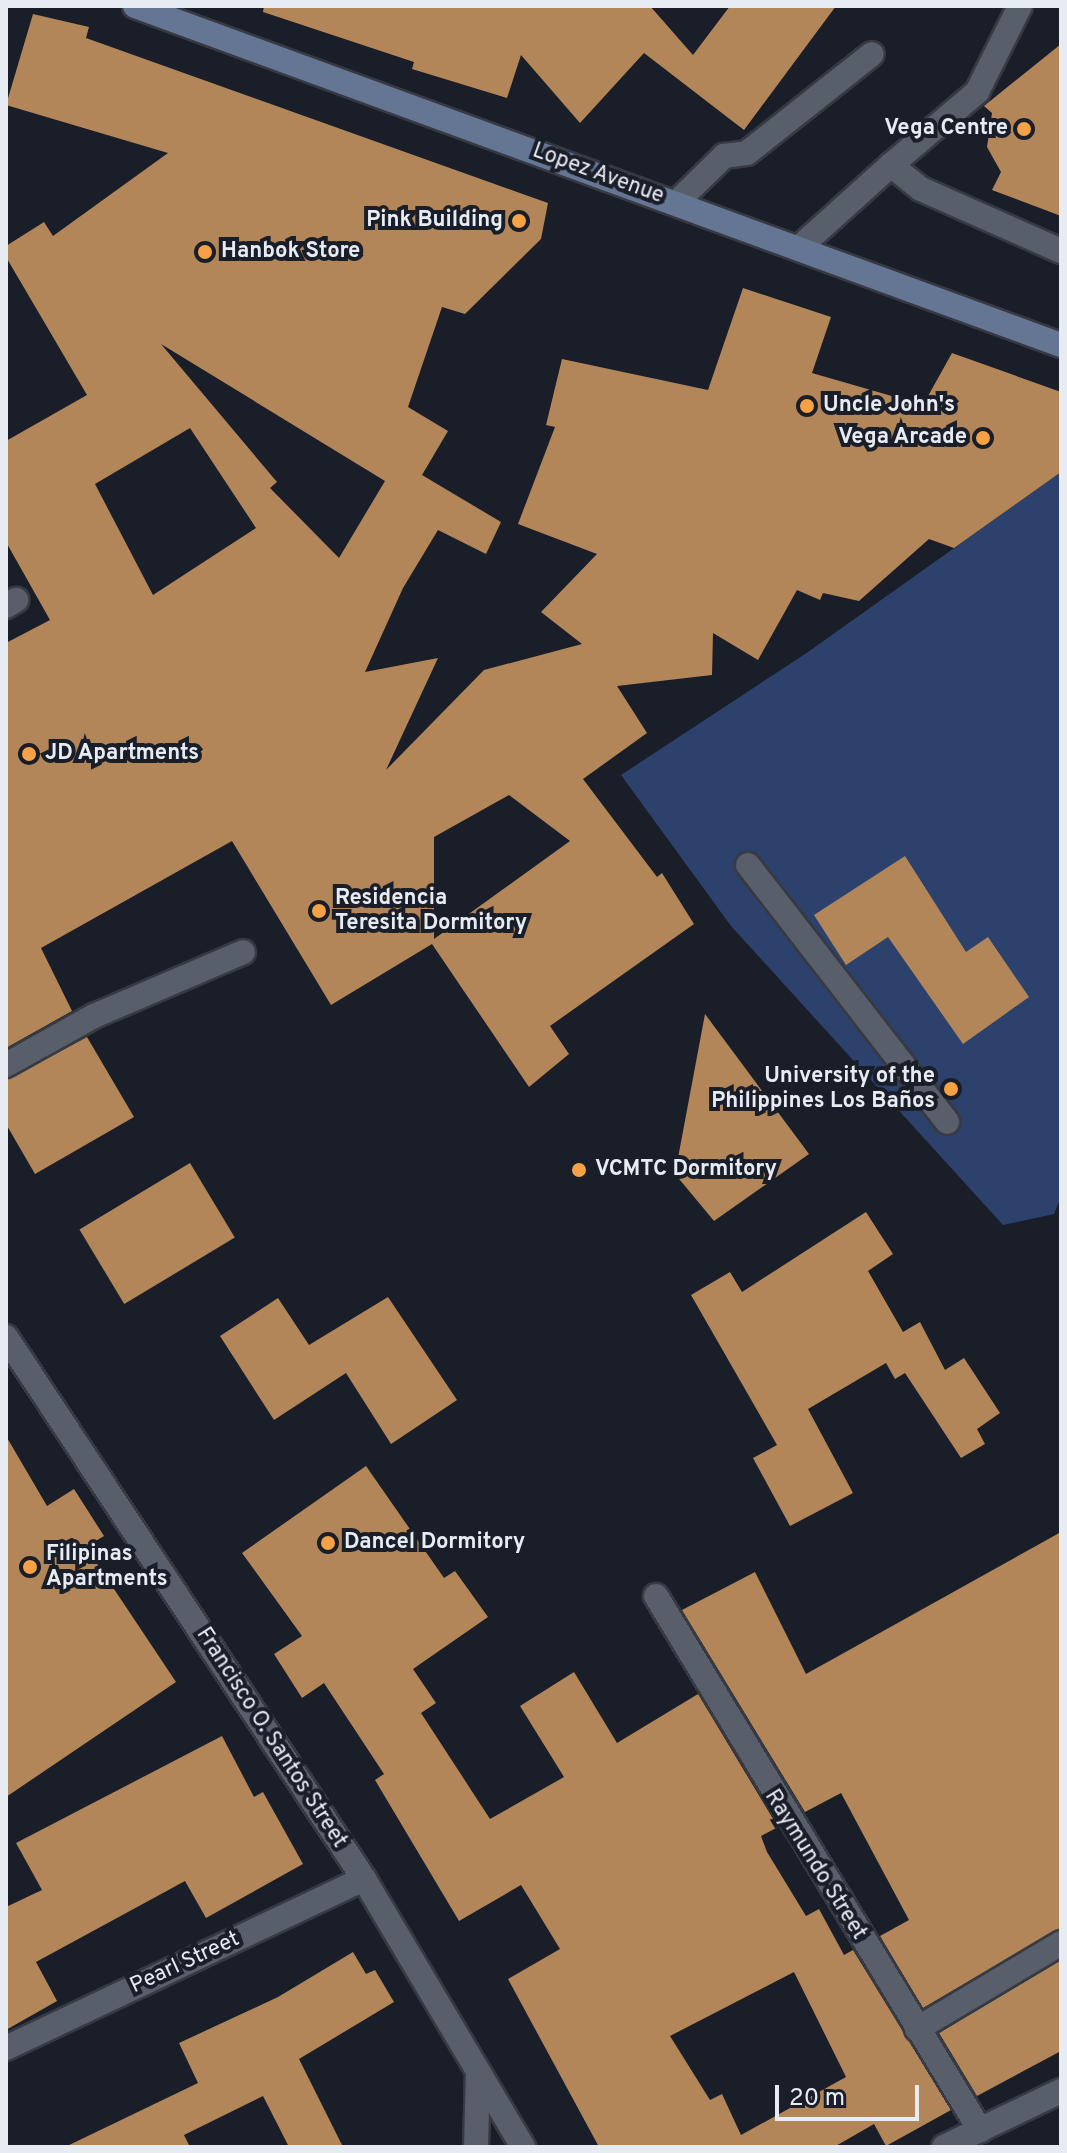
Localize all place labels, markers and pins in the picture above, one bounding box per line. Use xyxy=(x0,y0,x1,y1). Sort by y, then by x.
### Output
place label: Vega Centre xyxy=(884,116,1008,142)
marker: Vega Centre xyxy=(1015,120,1033,138)
place label: Pink Building xyxy=(366,208,503,234)
marker: Pink Building xyxy=(510,212,528,230)
place label: Hanbok Store xyxy=(221,239,360,265)
marker: Hanbok Store xyxy=(196,243,214,261)
place label: Uncle John's xyxy=(823,393,955,419)
marker: Uncle John's xyxy=(798,397,816,415)
place label: Vega Arcade xyxy=(837,425,967,451)
marker: Vega Arcade xyxy=(974,429,992,447)
place label: JD Apartments xyxy=(45,741,200,767)
marker: JD Apartments xyxy=(20,745,38,763)
place label: Residencia Teresita Dormitory xyxy=(335,885,527,936)
marker: Residencia Teresita Dormitory xyxy=(310,902,328,920)
place label: University of the Philippines Los Baños xyxy=(711,1063,935,1114)
marker: University of the Philippines Los Baños xyxy=(942,1080,960,1098)
place label: VCMTC Dormitory xyxy=(595,1157,777,1183)
marker: VCMTC Dormitory xyxy=(570,1161,588,1179)
place label: Dancel Dormitory xyxy=(344,1530,525,1556)
marker: Dancel Dormitory xyxy=(319,1534,337,1552)
place label: Filipinas Apartments xyxy=(46,1541,168,1592)
marker: Filipinas Apartments xyxy=(21,1558,39,1576)

